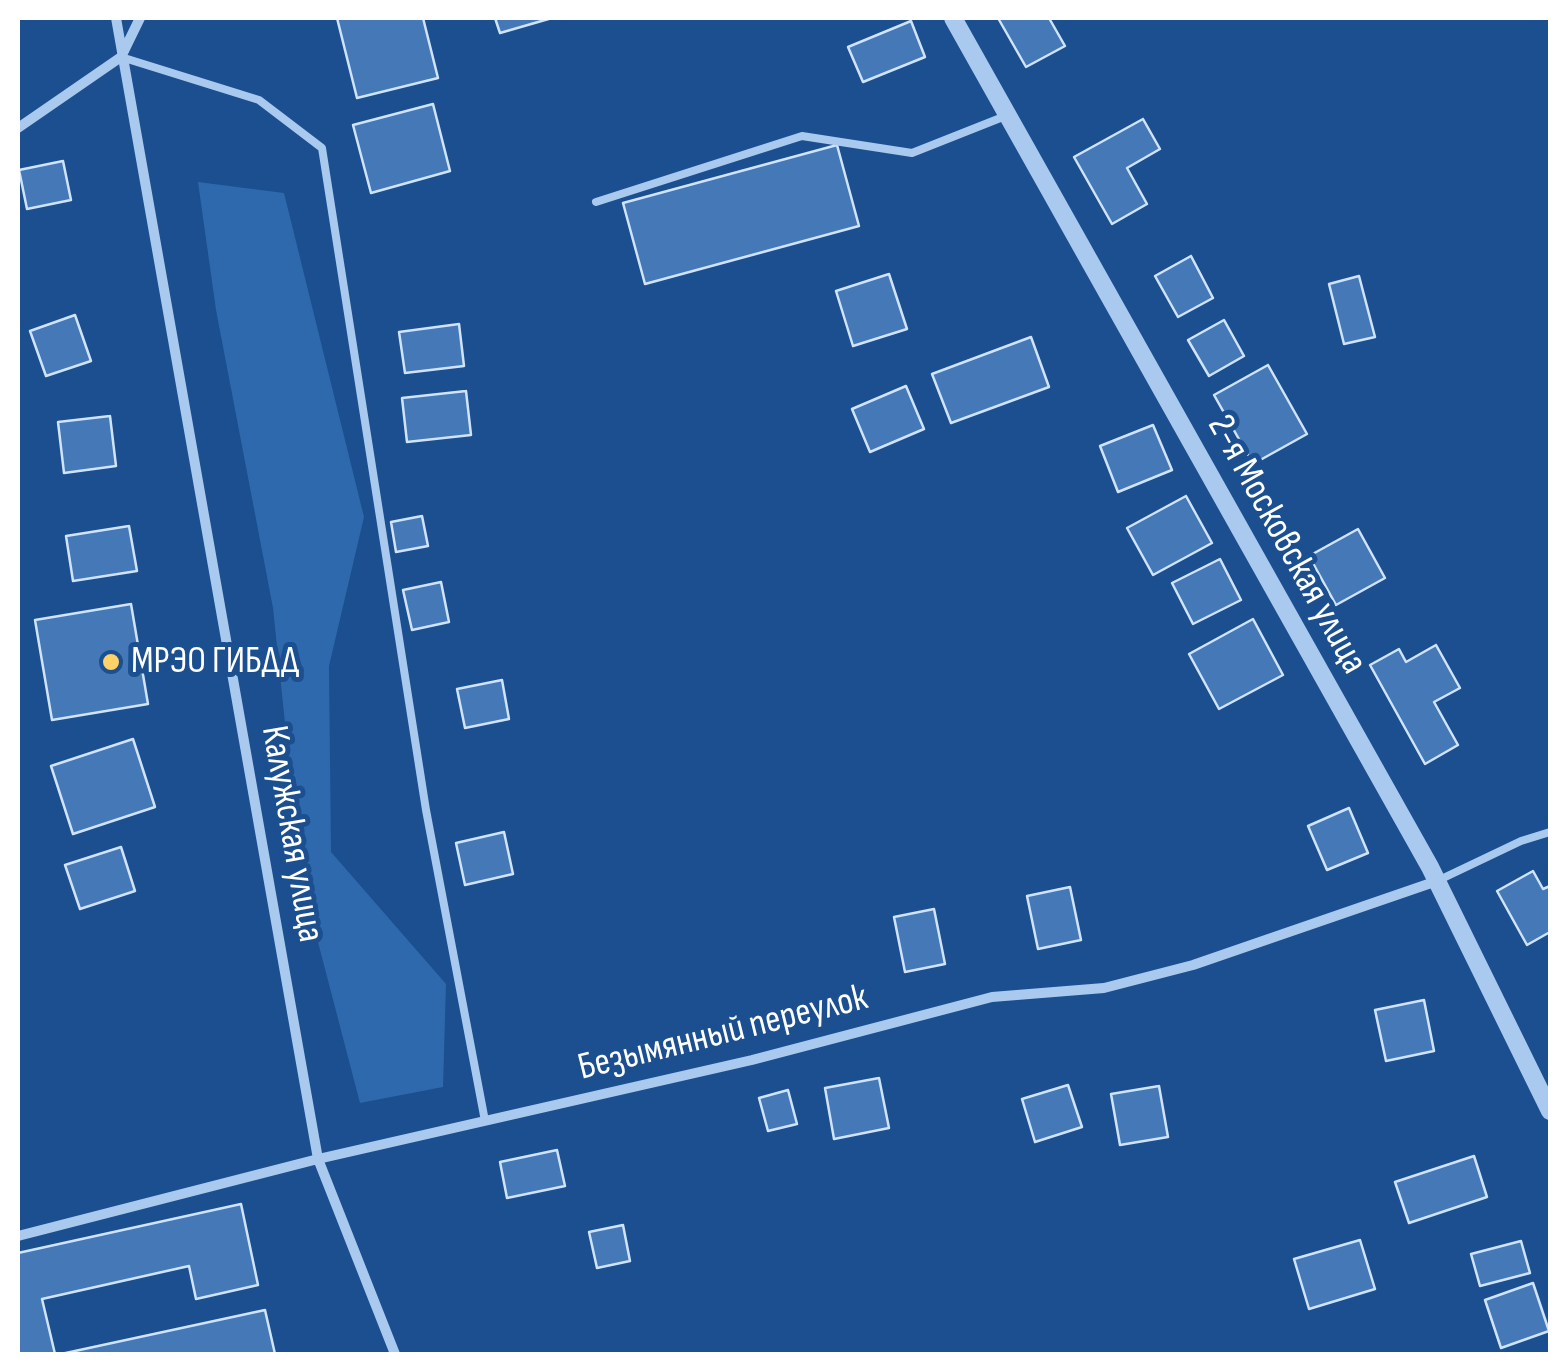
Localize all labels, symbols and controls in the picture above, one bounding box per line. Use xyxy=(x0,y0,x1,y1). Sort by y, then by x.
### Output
street label: 2-я Московская улица xyxy=(1196,408,1376,682)
place label: МРЭО ГИБДД xyxy=(131,639,299,685)
marker: МРЭО ГИБДД xyxy=(100,651,122,673)
street label: Калужская улица xyxy=(250,722,332,946)
street label: Безымянный переулок xyxy=(574,976,872,1092)

